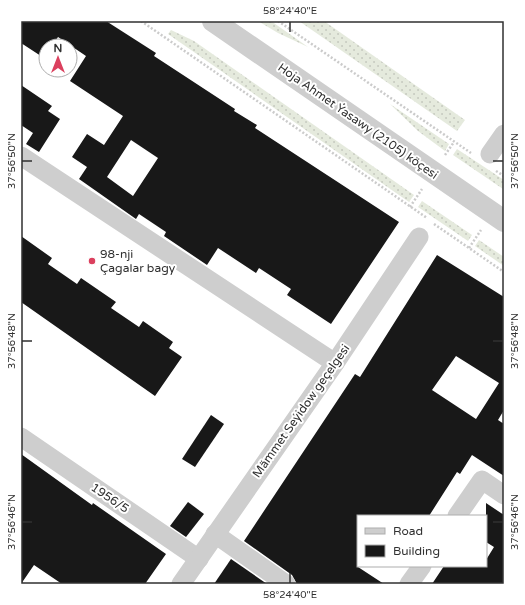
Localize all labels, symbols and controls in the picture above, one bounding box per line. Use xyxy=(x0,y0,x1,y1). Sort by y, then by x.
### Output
text: 58°24'40"E xyxy=(263,5,317,17)
north arrow xyxy=(38,38,78,78)
text: N xyxy=(54,42,62,55)
street label: Hoja Ahmet Ýasawy (2105) köçesi xyxy=(275,60,441,182)
text: 37°56'50"N xyxy=(6,133,18,189)
text: 37°56'50"N xyxy=(509,133,521,189)
place label: 98-nji Çagalar bagy xyxy=(100,247,176,275)
marker: 98-nji Çagalar bagy xyxy=(87,256,97,266)
text: 37°56'48"N xyxy=(6,313,18,369)
text: 37°56'48"N xyxy=(509,313,521,369)
street label: Mämmet Seýidow geçelgesi xyxy=(250,342,352,480)
street label: 1956/5 xyxy=(88,480,132,516)
text: 37°56'46"N xyxy=(6,494,18,550)
text: 37°56'46"N xyxy=(509,494,521,550)
legend xyxy=(357,515,487,567)
text: Road xyxy=(393,524,423,538)
text: Building xyxy=(393,544,440,558)
text: 58°24'40"E xyxy=(263,589,317,601)

